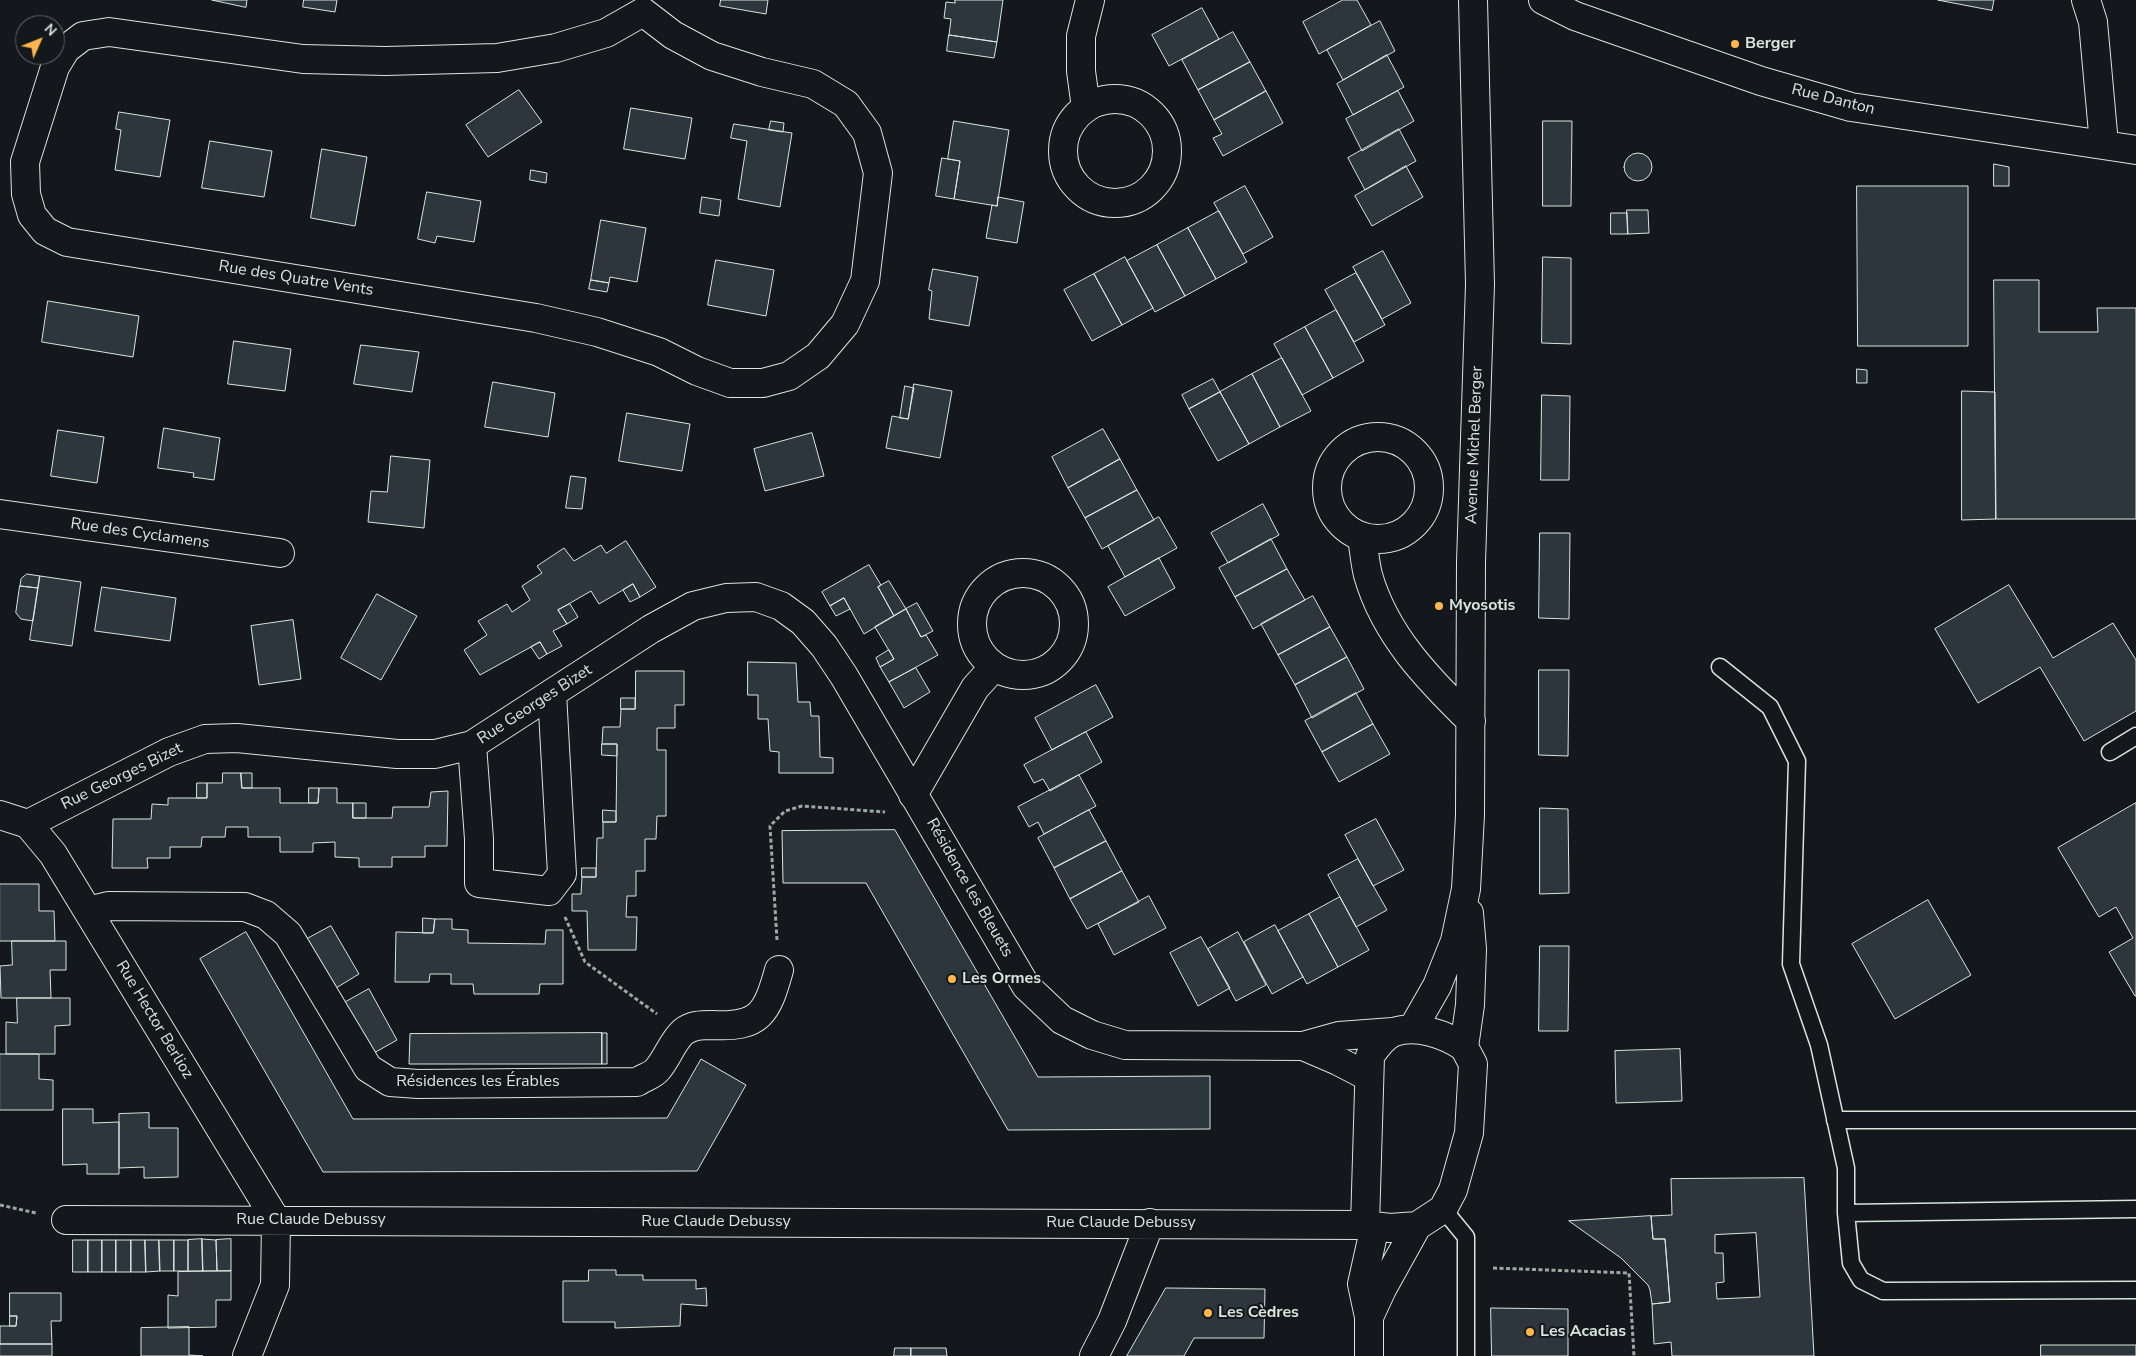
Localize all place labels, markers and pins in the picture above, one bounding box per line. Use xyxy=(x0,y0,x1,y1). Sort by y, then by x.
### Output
place label: Berger xyxy=(1745,34,1795,54)
marker: Berger xyxy=(1729,38,1741,50)
place label: Myosotis xyxy=(1449,596,1515,616)
marker: Myosotis xyxy=(1433,600,1445,612)
place label: Les Ormes xyxy=(962,969,1041,989)
marker: Les Ormes xyxy=(946,973,958,985)
place label: Les Cèdres xyxy=(1218,1303,1299,1323)
marker: Les Cèdres xyxy=(1202,1307,1214,1319)
place label: Les Acacias xyxy=(1540,1322,1626,1342)
marker: Les Acacias xyxy=(1524,1326,1536,1338)

